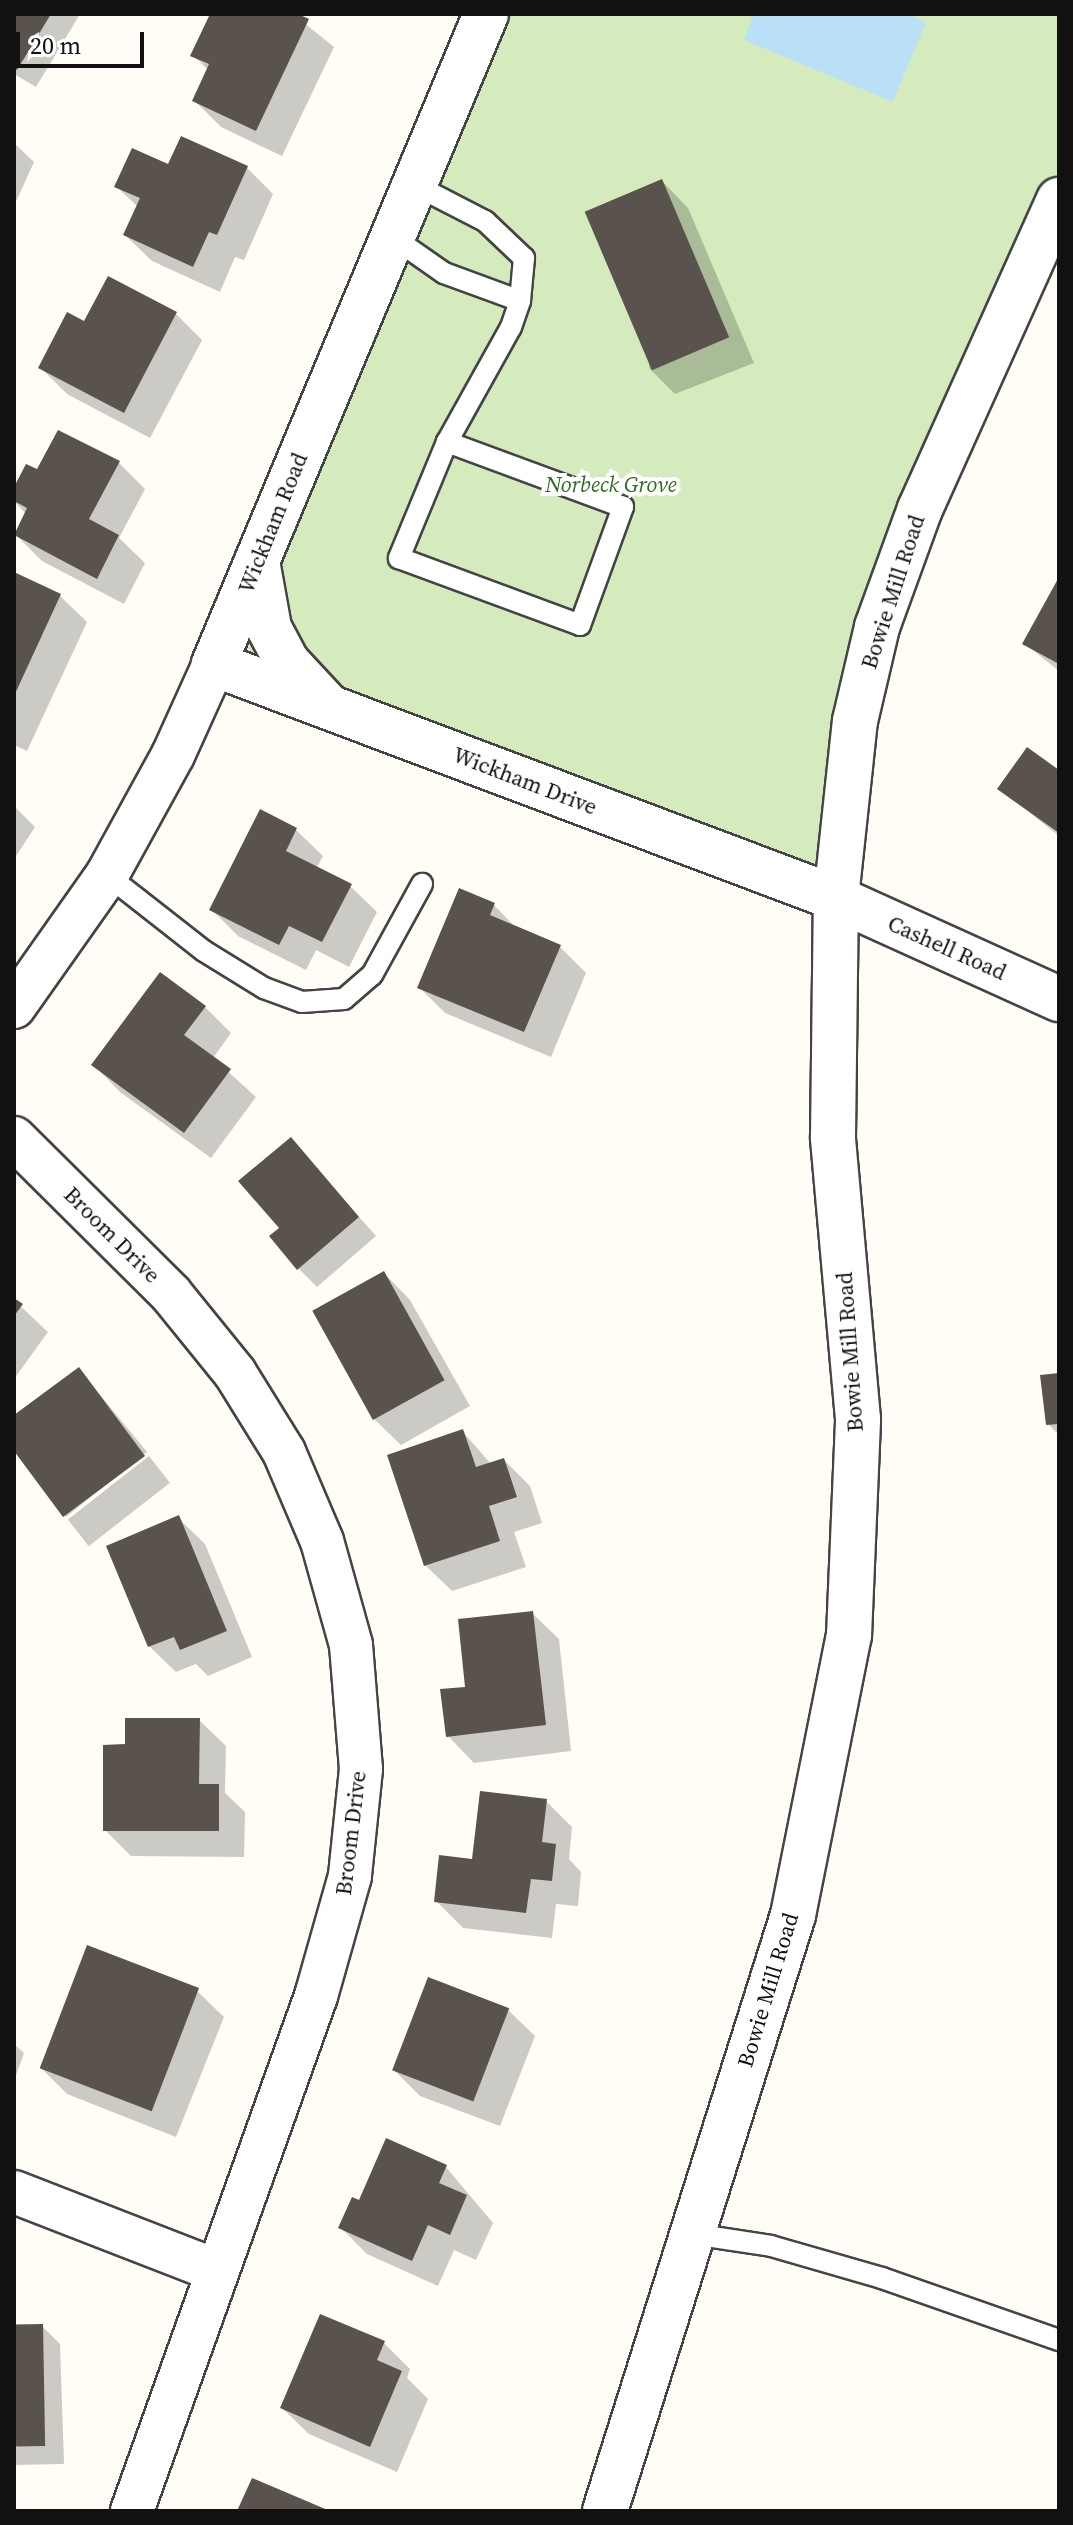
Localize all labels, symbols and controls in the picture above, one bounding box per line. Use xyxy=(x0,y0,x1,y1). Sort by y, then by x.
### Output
scale bar xyxy=(20,16,148,66)
text: 20 m xyxy=(30,29,81,62)
street label: Wickham Road xyxy=(233,449,313,597)
park label: Norbeck Grove xyxy=(545,472,677,498)
street label: Bowie Mill Road xyxy=(856,512,930,672)
street label: Wickham Drive xyxy=(449,741,601,821)
street label: Cashell Road xyxy=(884,910,1010,986)
street label: Broom Drive xyxy=(58,1181,166,1289)
street label: Bowie Mill Road xyxy=(831,1271,869,1433)
street label: Broom Drive xyxy=(330,1769,372,1897)
street label: Bowie Mill Road xyxy=(732,1910,804,2070)

